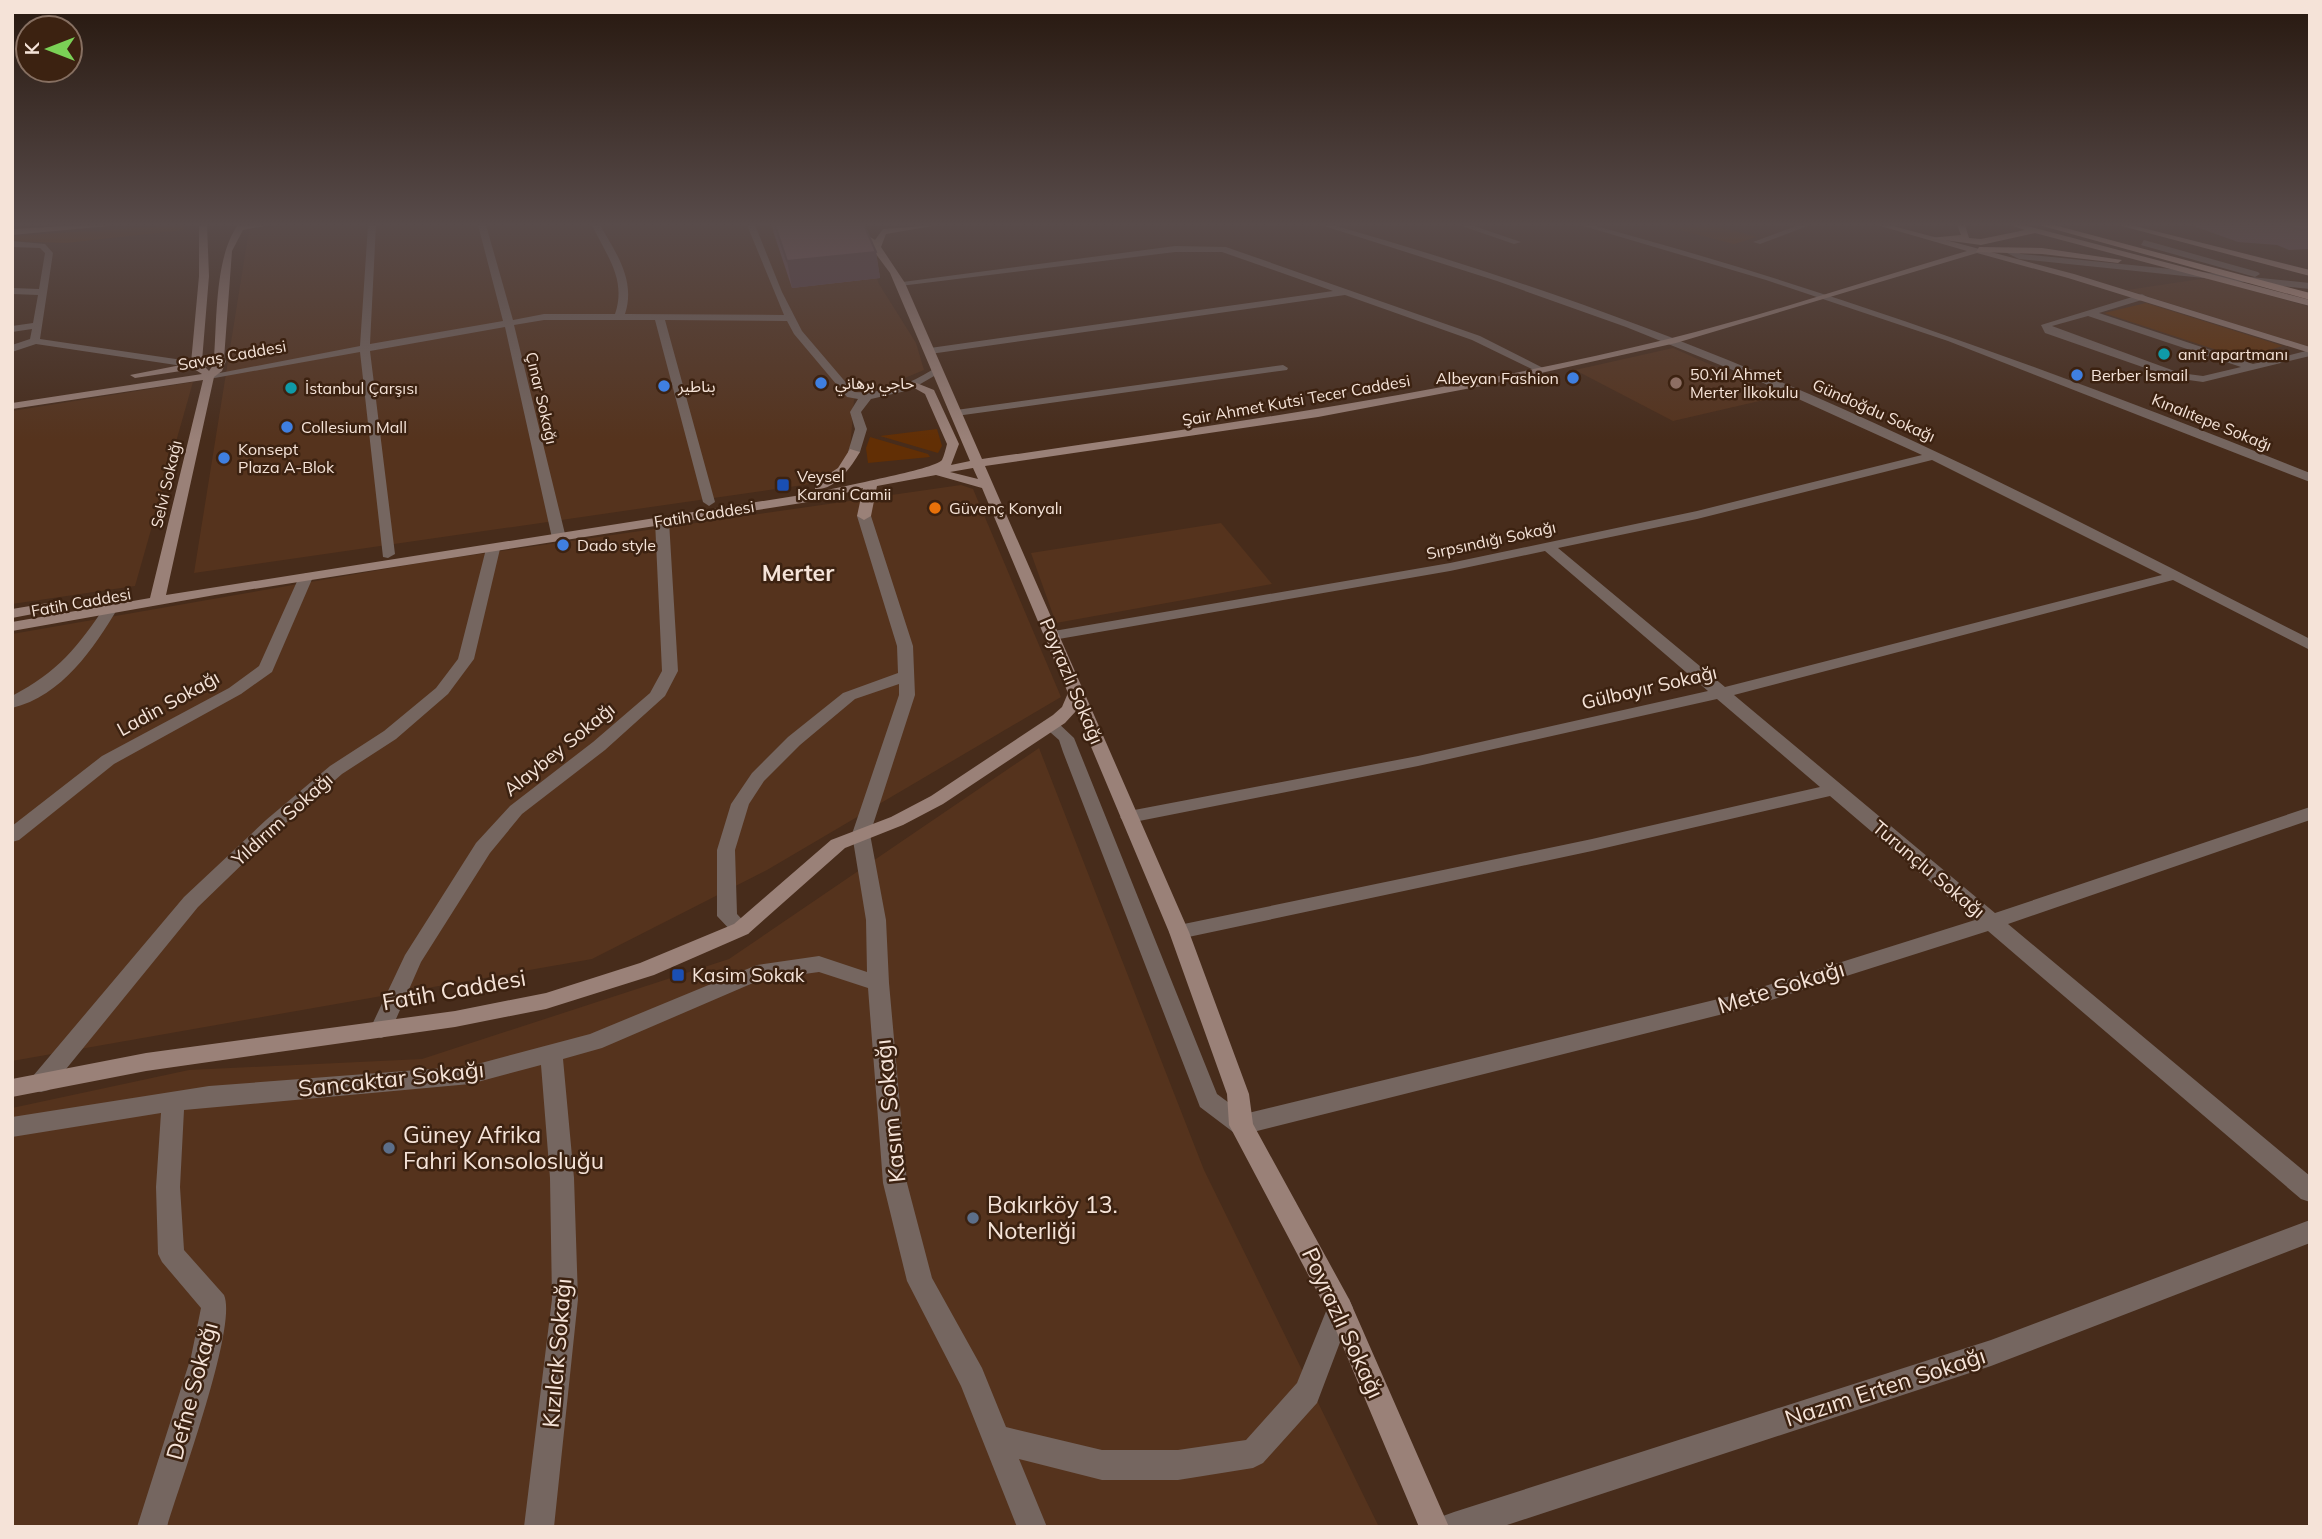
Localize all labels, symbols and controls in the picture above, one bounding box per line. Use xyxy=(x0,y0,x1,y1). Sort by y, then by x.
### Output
north arrow xyxy=(14,14,84,84)
text: K xyxy=(20,41,44,55)
street label: Savaş Caddesi xyxy=(176,336,288,374)
place label: anıt apartmanı xyxy=(2178,344,2288,364)
marker: anıt apartmanı xyxy=(2156,346,2172,362)
street label: Çınar Sokağı xyxy=(522,350,562,446)
place label: 50.Yıl Ahmet Merter İlkokulu xyxy=(1690,364,1799,402)
place label: Berber İsmail xyxy=(2091,365,2188,385)
marker: Berber İsmail xyxy=(2069,367,2085,383)
place label: Albeyan Fashion xyxy=(1436,368,1559,388)
street label: Şair Ahmet Kutsi Tecer Caddesi xyxy=(1180,370,1412,430)
marker: Albeyan Fashion xyxy=(1565,370,1581,386)
place label: حاجي برهاني xyxy=(835,373,914,396)
street label: Gündoğdu Sokağı xyxy=(1810,374,1938,446)
marker: حاجي برهاني xyxy=(813,375,829,391)
marker: 50.Yıl Ahmet Merter İlkokulu xyxy=(1668,375,1684,391)
place label: بناطير xyxy=(677,376,716,396)
place label: İstanbul Çarşısı xyxy=(305,378,418,398)
marker: بناطير xyxy=(656,378,672,394)
marker: İstanbul Çarşısı xyxy=(283,380,299,396)
street label: Kınalıtepe Sokağı xyxy=(2149,389,2275,455)
place label: Collesium Mall xyxy=(301,417,407,437)
marker: Collesium Mall xyxy=(279,419,295,435)
street label: Selvi Sokağı xyxy=(146,438,186,530)
place label: Konsept Plaza A-Blok xyxy=(238,439,335,477)
marker: Konsept Plaza A-Blok xyxy=(216,450,232,466)
place label: Veysel Karani Camii xyxy=(797,466,891,504)
marker: Veysel Karani Camii xyxy=(775,477,791,493)
street label: Fatih Caddesi xyxy=(652,496,756,532)
place label: Güvenç Konyalı xyxy=(949,498,1062,518)
marker: Güvenç Konyalı xyxy=(927,500,943,516)
street label: Sırpsındığı Sokağı xyxy=(1425,517,1557,563)
place label: Dado style xyxy=(577,535,656,555)
marker: Dado style xyxy=(555,537,571,553)
district label: Merter xyxy=(762,558,834,587)
street label: Fatih Caddesi xyxy=(29,583,133,621)
street label: Poyrazlı Sokağı xyxy=(1035,614,1109,748)
street label: Gülbayır Sokağı xyxy=(1579,660,1719,714)
street label: Ladin Sokağı xyxy=(113,665,223,741)
street label: Alaybey Sokağı xyxy=(498,697,620,801)
street label: Yıldırım Sokağı xyxy=(226,767,338,871)
street label: Turunçlu Sokağı xyxy=(1868,815,1990,923)
street label: Mete Sokağı xyxy=(1714,954,1848,1020)
street label: Fatih Caddesi xyxy=(380,963,528,1016)
place label: Kasim Sokak xyxy=(692,963,805,987)
marker: Kasim Sokak xyxy=(670,967,686,983)
street label: Kasım Sokağı xyxy=(868,1038,911,1184)
street label: Sancaktar Sokağı xyxy=(297,1054,485,1103)
place label: Güney Afrika Fahri Konsolosluğu xyxy=(403,1120,604,1175)
marker: Güney Afrika Fahri Konsolosluğu xyxy=(381,1140,397,1156)
place label: Bakırköy 13. Noterliği xyxy=(987,1190,1118,1245)
marker: Bakırköy 13. Noterliği xyxy=(965,1210,981,1226)
street label: Poyrazlı Sokağı xyxy=(1296,1243,1391,1403)
street label: Kızılcık Sokağı xyxy=(536,1277,577,1429)
street label: Defne Sokağı xyxy=(159,1319,224,1463)
street label: Nazım Erten Sokağı xyxy=(1781,1340,1989,1433)

